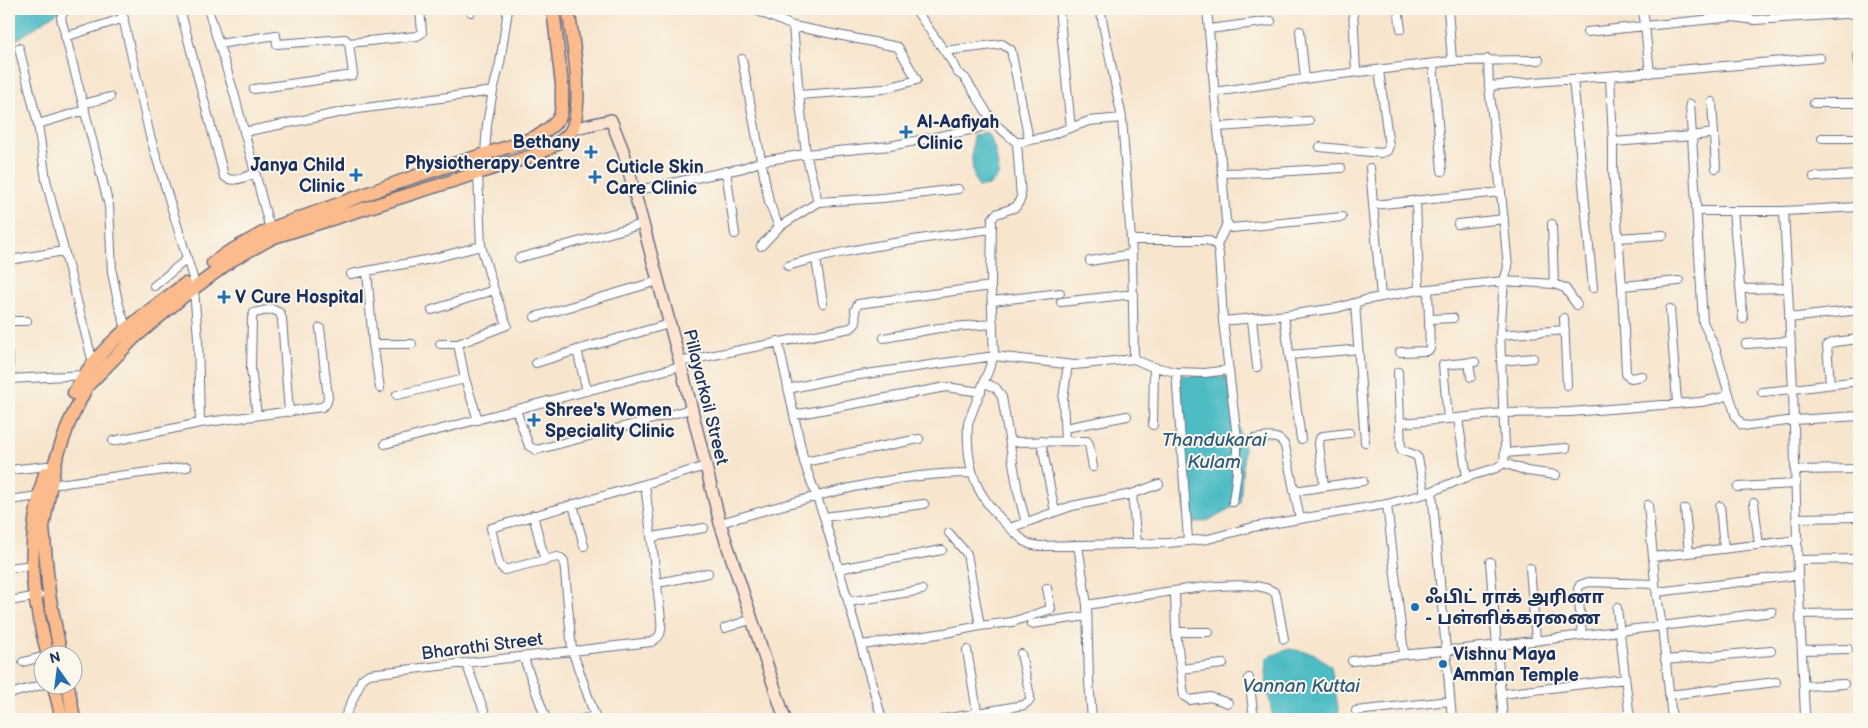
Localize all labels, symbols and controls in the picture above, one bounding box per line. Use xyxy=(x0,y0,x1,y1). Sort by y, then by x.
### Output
place label: Al-Aafiyah Clinic xyxy=(916,112,999,154)
marker: Al-Aafiyah Clinic xyxy=(899,125,913,139)
place label: Bethany Physiotherapy Centre xyxy=(405,132,581,174)
marker: Bethany Physiotherapy Centre xyxy=(584,145,598,159)
place label: Janya Child Clinic xyxy=(250,155,345,197)
place label: Cuticle Skin Care Clinic xyxy=(606,157,704,199)
marker: Janya Child Clinic xyxy=(349,168,363,182)
marker: Cuticle Skin Care Clinic xyxy=(588,170,602,184)
place label: V Cure Hospital xyxy=(235,287,364,308)
marker: V Cure Hospital xyxy=(217,290,231,304)
street label: Pillayarkoil Street xyxy=(679,327,733,467)
place label: Shree's Women Speciality Clinic xyxy=(545,400,675,442)
marker: Shree's Women Speciality Clinic xyxy=(527,413,541,427)
water label: Thandukarai Kulam xyxy=(1162,429,1267,474)
place label: ஃபிட் ராக் அரினா - பள்ளிக்கரணை xyxy=(1425,587,1605,629)
marker: ஃபிட் ராக் அரினா - பள்ளிக்கரணை xyxy=(1409,601,1421,613)
street label: Bharathi Street xyxy=(420,629,545,664)
place label: Vishnu Maya Amman Temple xyxy=(1452,644,1579,686)
north arrow xyxy=(32,646,82,696)
text: N xyxy=(48,648,62,667)
marker: Vishnu Maya Amman Temple xyxy=(1437,658,1449,670)
water label: Vannan Kuttai xyxy=(1242,675,1361,698)

